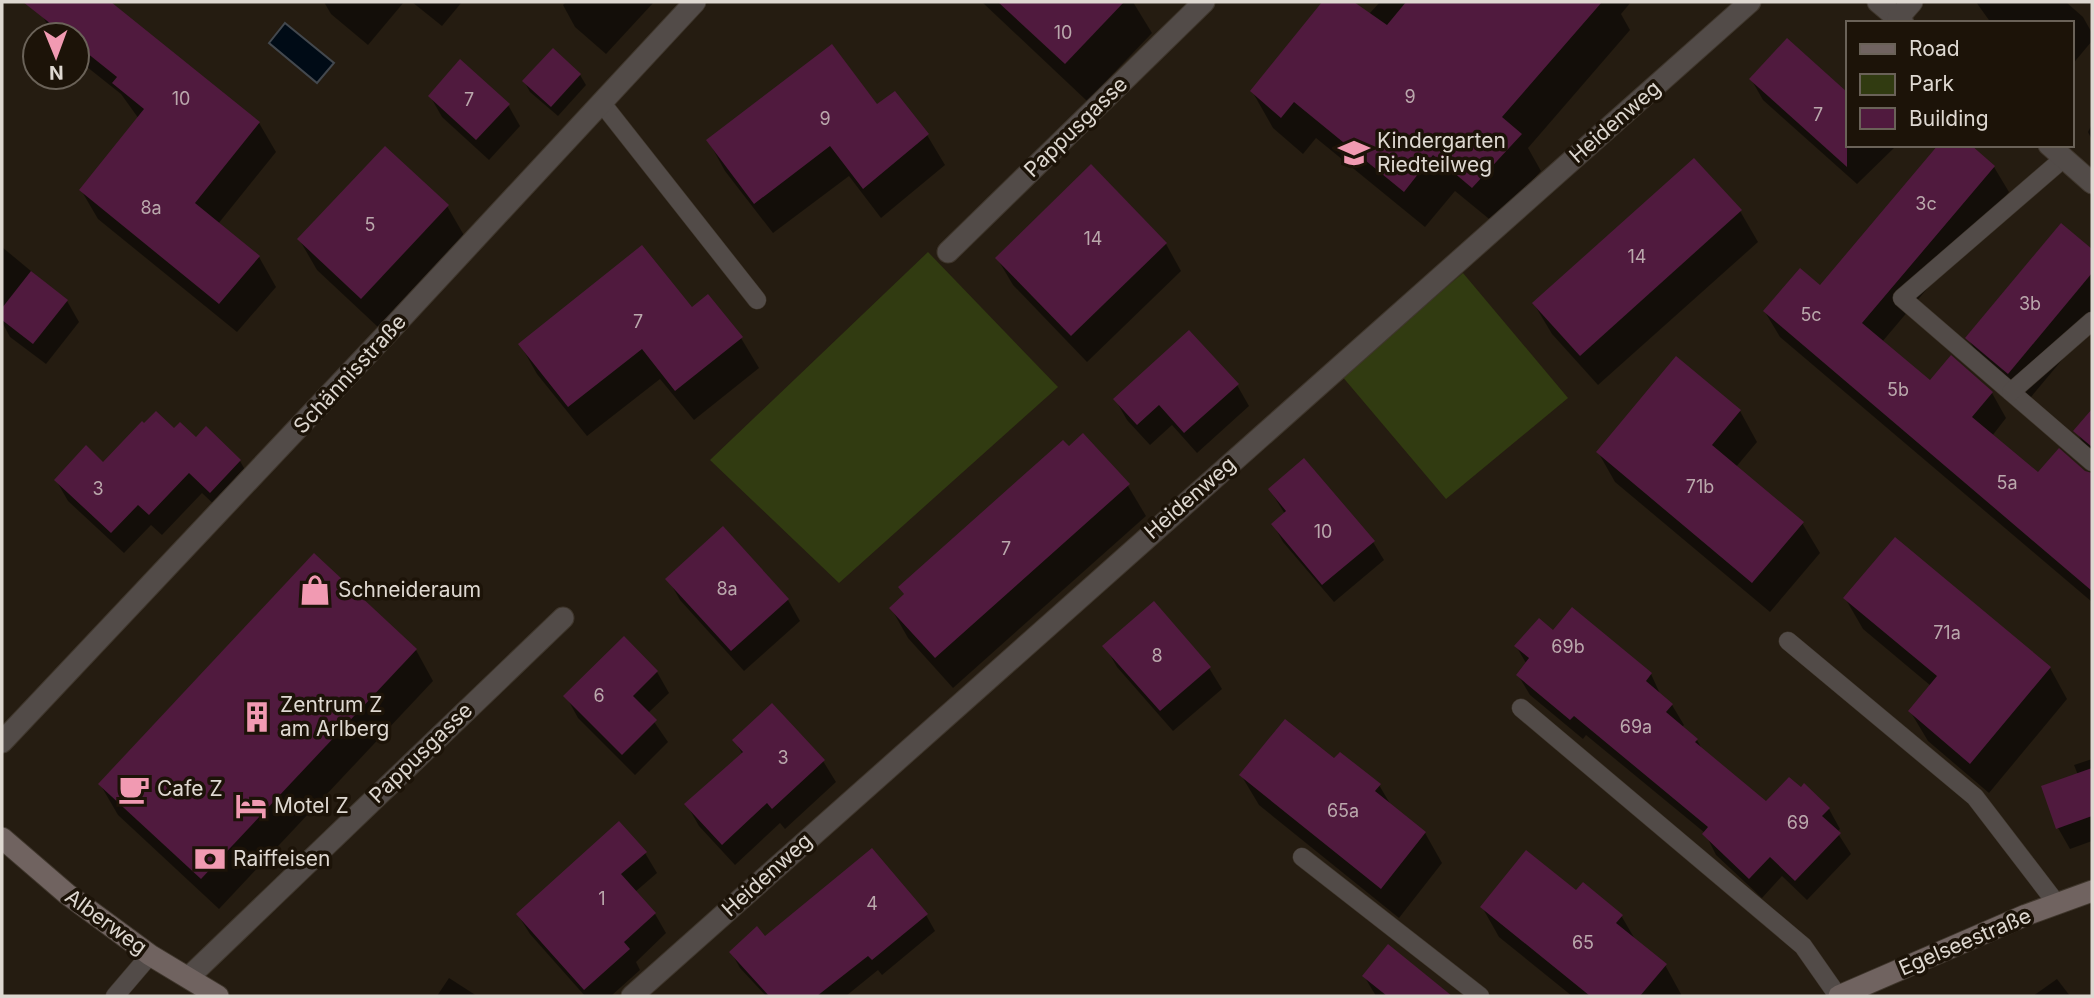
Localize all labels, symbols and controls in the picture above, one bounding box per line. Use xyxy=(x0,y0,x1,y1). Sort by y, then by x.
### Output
north arrow xyxy=(21,21,91,91)
legend xyxy=(1846,21,2073,147)
house number: 10 xyxy=(1054,22,1072,43)
text: Road xyxy=(1909,36,1960,61)
text: N xyxy=(49,61,64,84)
street label: Pappusgasse xyxy=(1019,71,1132,182)
text: Park xyxy=(1909,71,1954,96)
street label: Heidenweg xyxy=(1564,75,1665,168)
house number: 9 xyxy=(1404,86,1416,107)
house number: 10 xyxy=(172,88,190,109)
house number: 7 xyxy=(464,89,474,110)
house number: 7 xyxy=(1813,104,1823,125)
text: Building xyxy=(1909,106,1989,131)
house number: 9 xyxy=(819,108,831,129)
place label: Kindergarten Riedteilweg xyxy=(1377,128,1506,177)
school or university icon: Kindergarten Riedteilweg xyxy=(1337,136,1371,170)
house number: 3c xyxy=(1915,193,1937,214)
house number: 8a xyxy=(140,197,162,218)
house number: 5 xyxy=(365,214,375,235)
house number: 14 xyxy=(1084,228,1102,249)
house number: 14 xyxy=(1628,246,1646,267)
house number: 3b xyxy=(2019,293,2041,314)
house number: 5c xyxy=(1800,304,1822,325)
street label: Schännisstraße xyxy=(288,309,411,438)
house number: 7 xyxy=(633,311,643,332)
house number: 5b xyxy=(1887,379,1909,400)
street label: Heidenweg xyxy=(1139,451,1240,544)
house number: 5a xyxy=(1996,472,2018,493)
house number: 71b xyxy=(1686,476,1714,497)
house number: 3 xyxy=(92,478,104,499)
house number: 10 xyxy=(1314,521,1332,542)
house number: 7 xyxy=(1001,538,1011,559)
shop icon: Schneideraum xyxy=(298,573,332,607)
place label: Schneideraum xyxy=(338,577,481,602)
house number: 8a xyxy=(716,578,738,599)
house number: 71a xyxy=(1933,622,1961,643)
house number: 69b xyxy=(1551,636,1585,657)
house number: 8 xyxy=(1151,645,1163,666)
house number: 6 xyxy=(593,685,605,706)
place label: Zentrum Z am Arlberg xyxy=(280,692,389,741)
street label: Pappusgasse xyxy=(364,697,477,808)
building icon: Zentrum Z am Arlberg xyxy=(240,700,274,734)
house number: 69a xyxy=(1620,716,1652,737)
house number: 3 xyxy=(777,747,789,768)
cafe icon: Cafe Z xyxy=(117,772,151,806)
place label: Cafe Z xyxy=(157,776,223,801)
hotel icon: Motel Z xyxy=(234,789,268,823)
place label: Motel Z xyxy=(274,793,349,818)
house number: 65a xyxy=(1327,800,1359,821)
house number: 69 xyxy=(1787,812,1809,833)
street label: Heidenweg xyxy=(717,828,817,922)
bank icon: Raiffeisen xyxy=(193,842,227,876)
place label: Raiffeisen xyxy=(233,846,330,871)
street label: Alberweg xyxy=(61,884,152,960)
house number: 1 xyxy=(598,888,606,909)
house number: 4 xyxy=(866,893,878,914)
street label: Egelseestraße xyxy=(1895,902,2035,981)
house number: 65 xyxy=(1572,932,1594,953)

